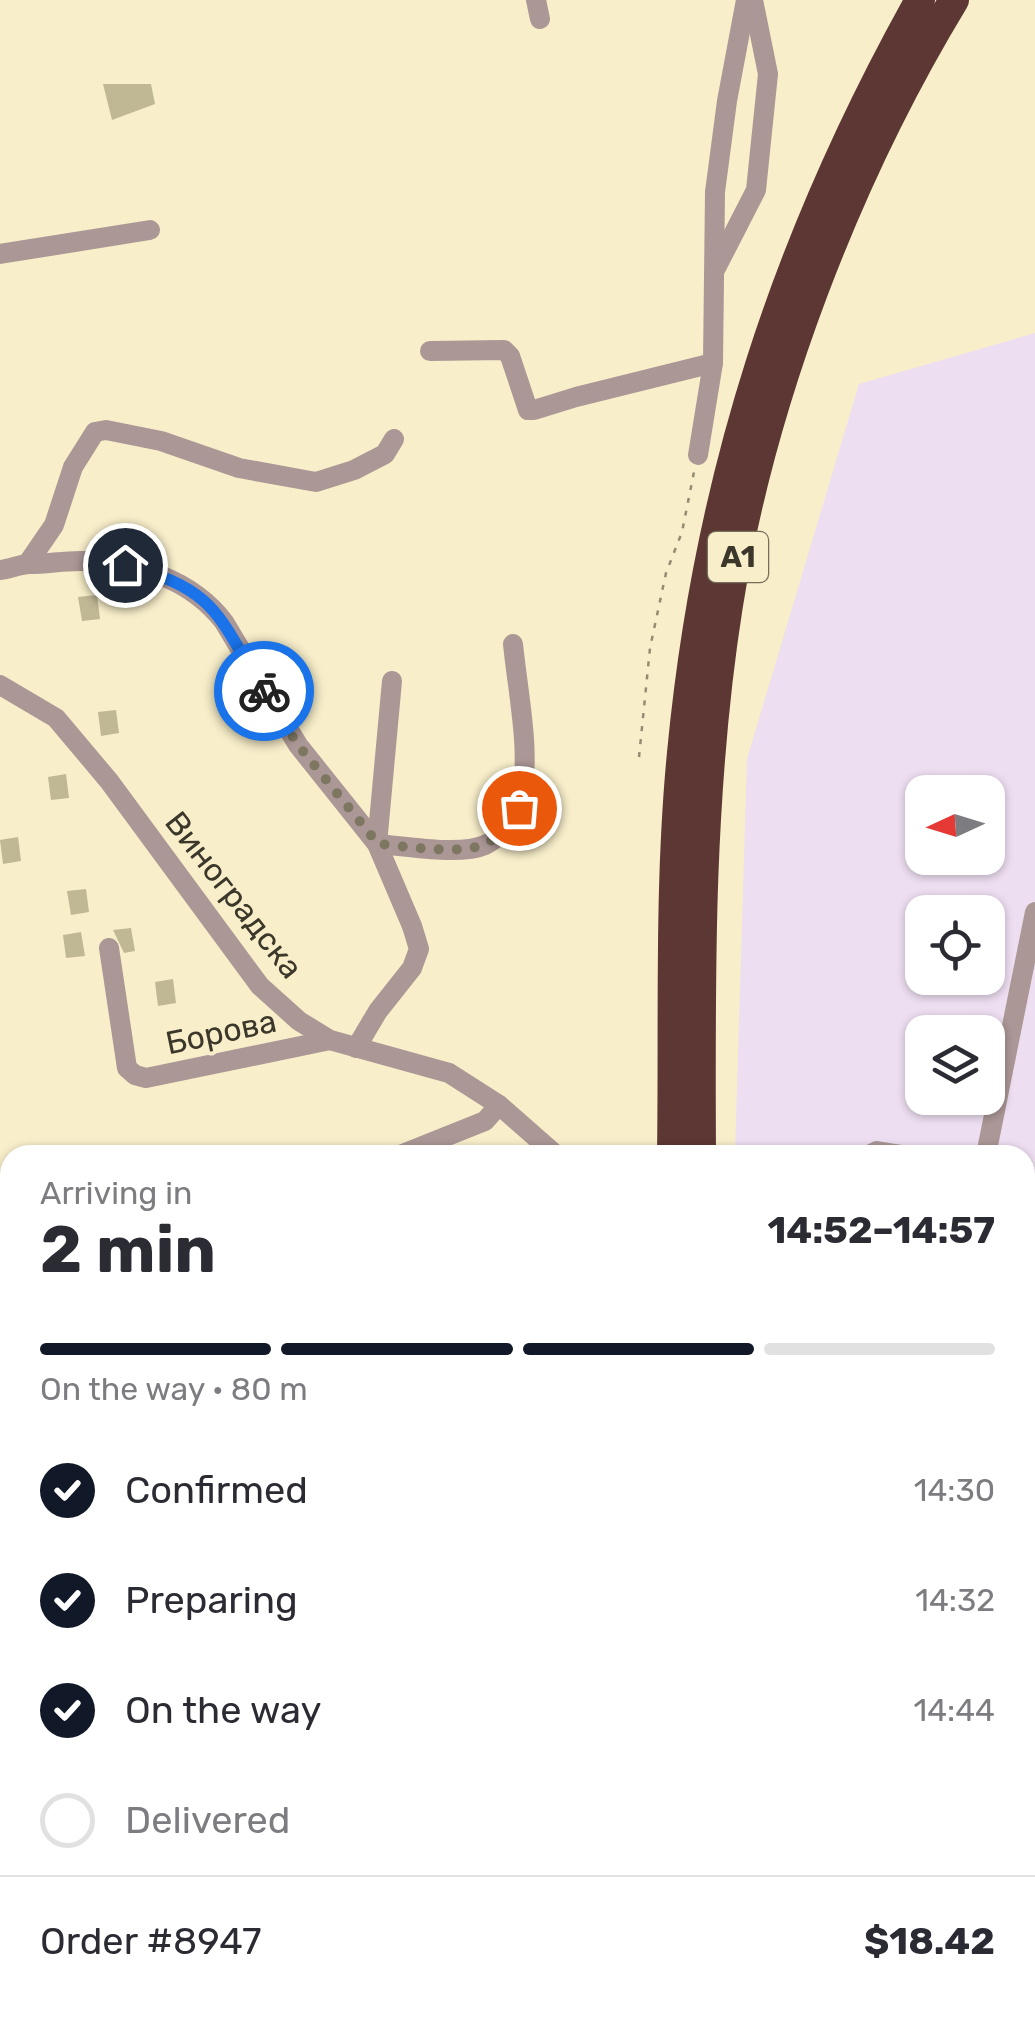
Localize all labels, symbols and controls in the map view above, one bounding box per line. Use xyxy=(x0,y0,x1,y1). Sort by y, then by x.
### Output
pin xyxy=(83,523,168,608)
road number: A1 xyxy=(708,532,768,582)
icon: home xyxy=(98,538,153,593)
courier xyxy=(214,641,314,741)
icon: bike xyxy=(237,664,292,719)
pin xyxy=(477,766,562,851)
north arrow xyxy=(905,775,1005,875)
map controls xyxy=(905,775,1005,1115)
icon: bag xyxy=(492,781,547,836)
street label: Виноградска xyxy=(157,804,311,986)
button: locate xyxy=(905,895,1005,995)
street label: Борова xyxy=(162,1002,280,1062)
button: layers xyxy=(905,1015,1005,1115)
text: Arriving in xyxy=(40,1174,192,1212)
text: 14:52–14:57 xyxy=(767,1207,995,1253)
text: 2 min xyxy=(40,1211,216,1288)
text: On the way · 80 m xyxy=(40,1370,308,1408)
icon: check xyxy=(40,1463,95,1518)
text: Confirmed xyxy=(125,1467,308,1513)
text: 14:30 xyxy=(914,1471,995,1509)
icon: check xyxy=(40,1573,95,1628)
text: Preparing xyxy=(125,1577,298,1623)
text: 14:32 xyxy=(915,1581,995,1619)
icon: check xyxy=(40,1683,95,1738)
text: On the way xyxy=(125,1687,321,1733)
text: 14:44 xyxy=(913,1691,995,1729)
text: Delivered xyxy=(125,1797,290,1843)
text: Order #8947 xyxy=(40,1918,262,1964)
text: $18.42 xyxy=(864,1918,995,1964)

